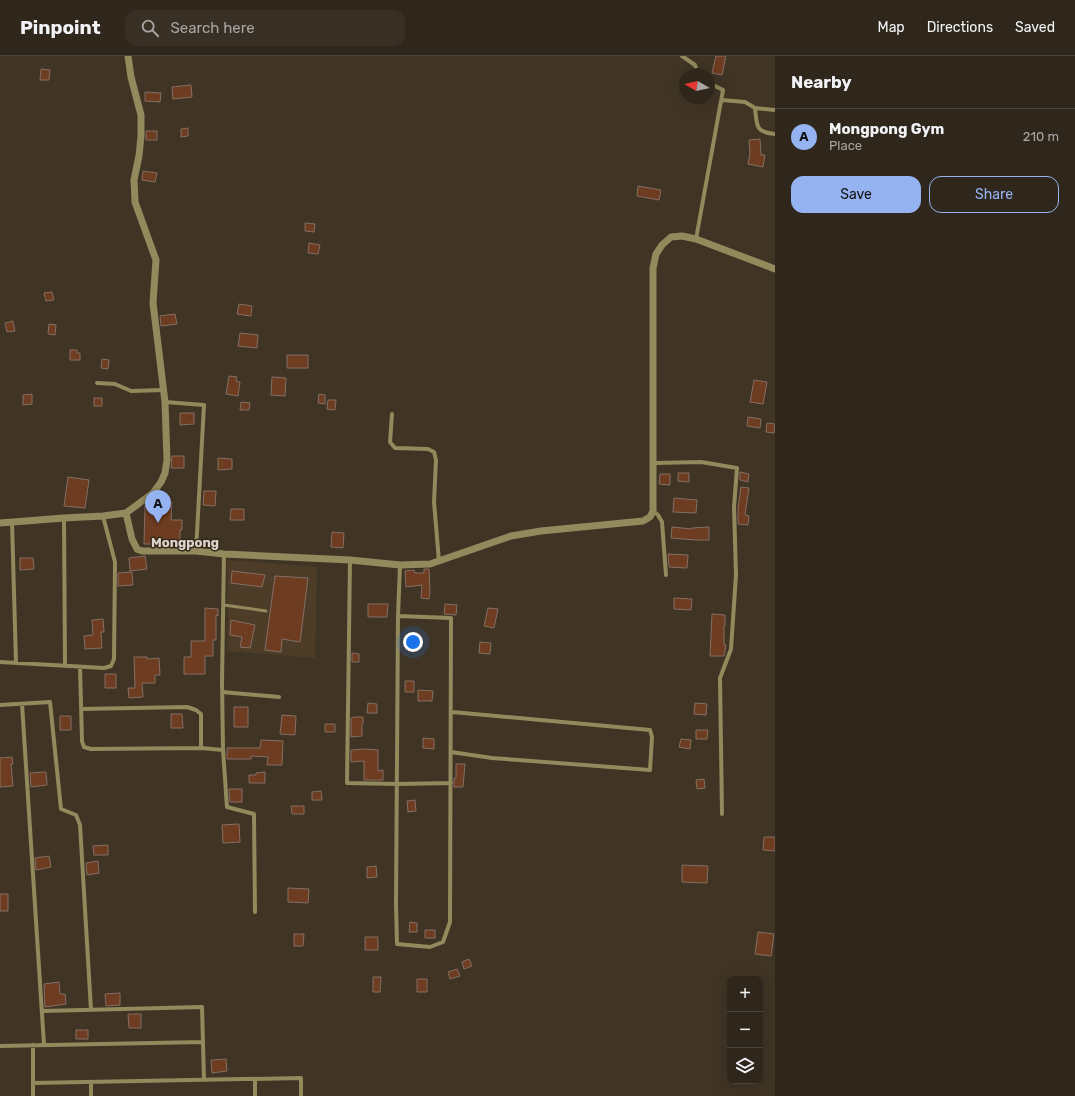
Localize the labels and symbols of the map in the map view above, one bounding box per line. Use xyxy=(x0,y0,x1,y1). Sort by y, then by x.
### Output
north arrow xyxy=(679,68,715,104)
pin: A xyxy=(145,490,171,523)
district label: Mongpong xyxy=(151,535,219,550)
your location xyxy=(403,632,423,652)

